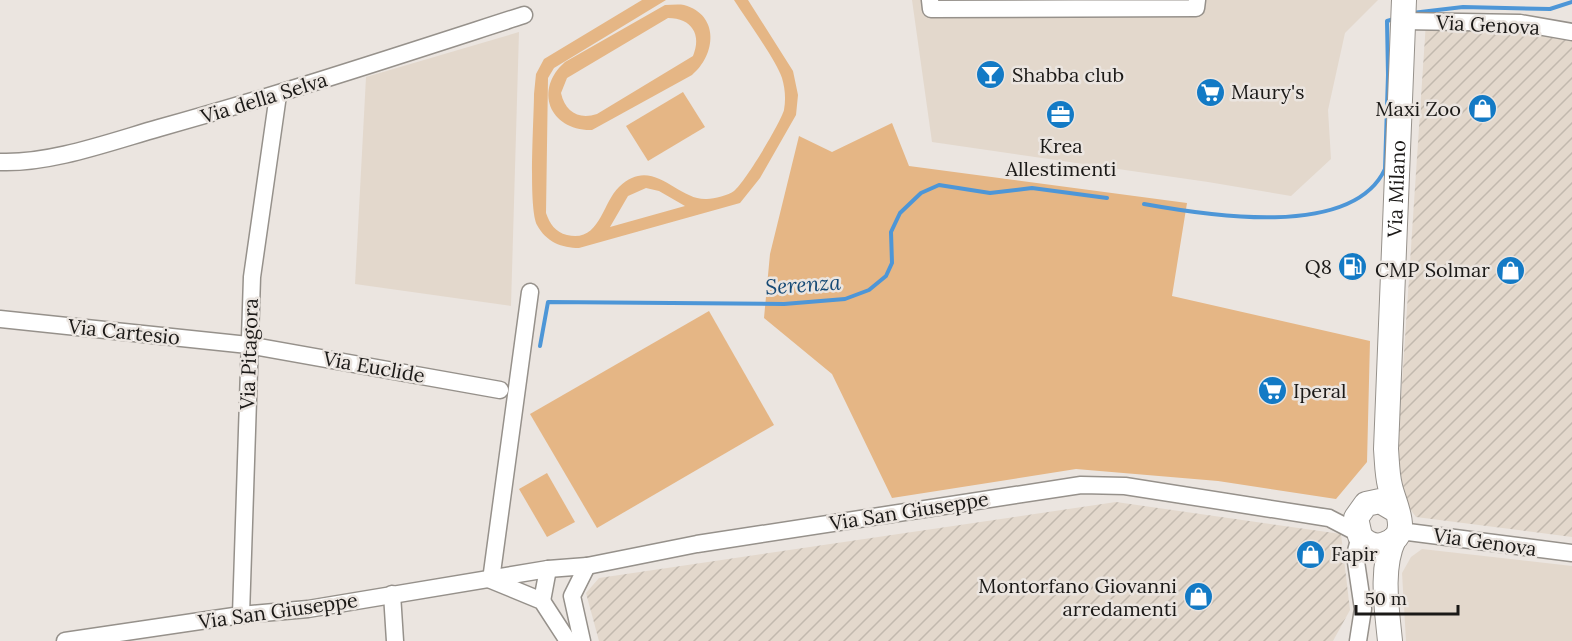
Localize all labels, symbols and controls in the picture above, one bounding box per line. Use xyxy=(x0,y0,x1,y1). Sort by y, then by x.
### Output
street label: Via Genova xyxy=(1434,9,1541,40)
bar icon: Shabba club xyxy=(975,59,1007,91)
place label: Shabba club xyxy=(1012,62,1124,87)
street label: Via della Selva xyxy=(197,66,330,129)
supermarket icon: Maury's xyxy=(1194,76,1226,108)
place label: Maury's xyxy=(1231,79,1304,104)
shop icon: Maxi Zoo xyxy=(1466,93,1498,125)
place label: Maxi Zoo xyxy=(1375,96,1461,121)
office icon: Krea Allestimenti xyxy=(1045,99,1077,131)
place label: Krea Allestimenti xyxy=(1005,133,1116,181)
street label: Via Milano xyxy=(1381,139,1410,239)
fuel station icon: Q8 xyxy=(1337,251,1369,283)
place label: Q8 xyxy=(1305,254,1332,279)
shop icon: CMP Solmar xyxy=(1495,254,1527,286)
place label: CMP Solmar xyxy=(1375,257,1490,282)
water label: Serenza xyxy=(764,268,842,301)
street label: Via Pitagora xyxy=(234,298,263,411)
street label: Via Cartesio xyxy=(66,313,181,350)
street label: Via Euclide xyxy=(320,345,427,388)
supermarket icon: Iperal xyxy=(1256,375,1288,407)
place label: Iperal xyxy=(1293,378,1346,403)
street label: Via San Giuseppe xyxy=(827,486,990,536)
street label: Via Genova xyxy=(1431,522,1538,561)
shop icon: Fapir xyxy=(1294,538,1326,570)
place label: Fapir xyxy=(1331,541,1378,566)
place label: Montorfano Giovanni arredamenti xyxy=(978,573,1177,621)
scale bar xyxy=(1356,578,1458,616)
shop icon: Montorfano Giovanni arredamenti xyxy=(1182,581,1214,613)
street label: Via San Giuseppe xyxy=(196,587,359,634)
text: 50 m xyxy=(1365,587,1407,610)

